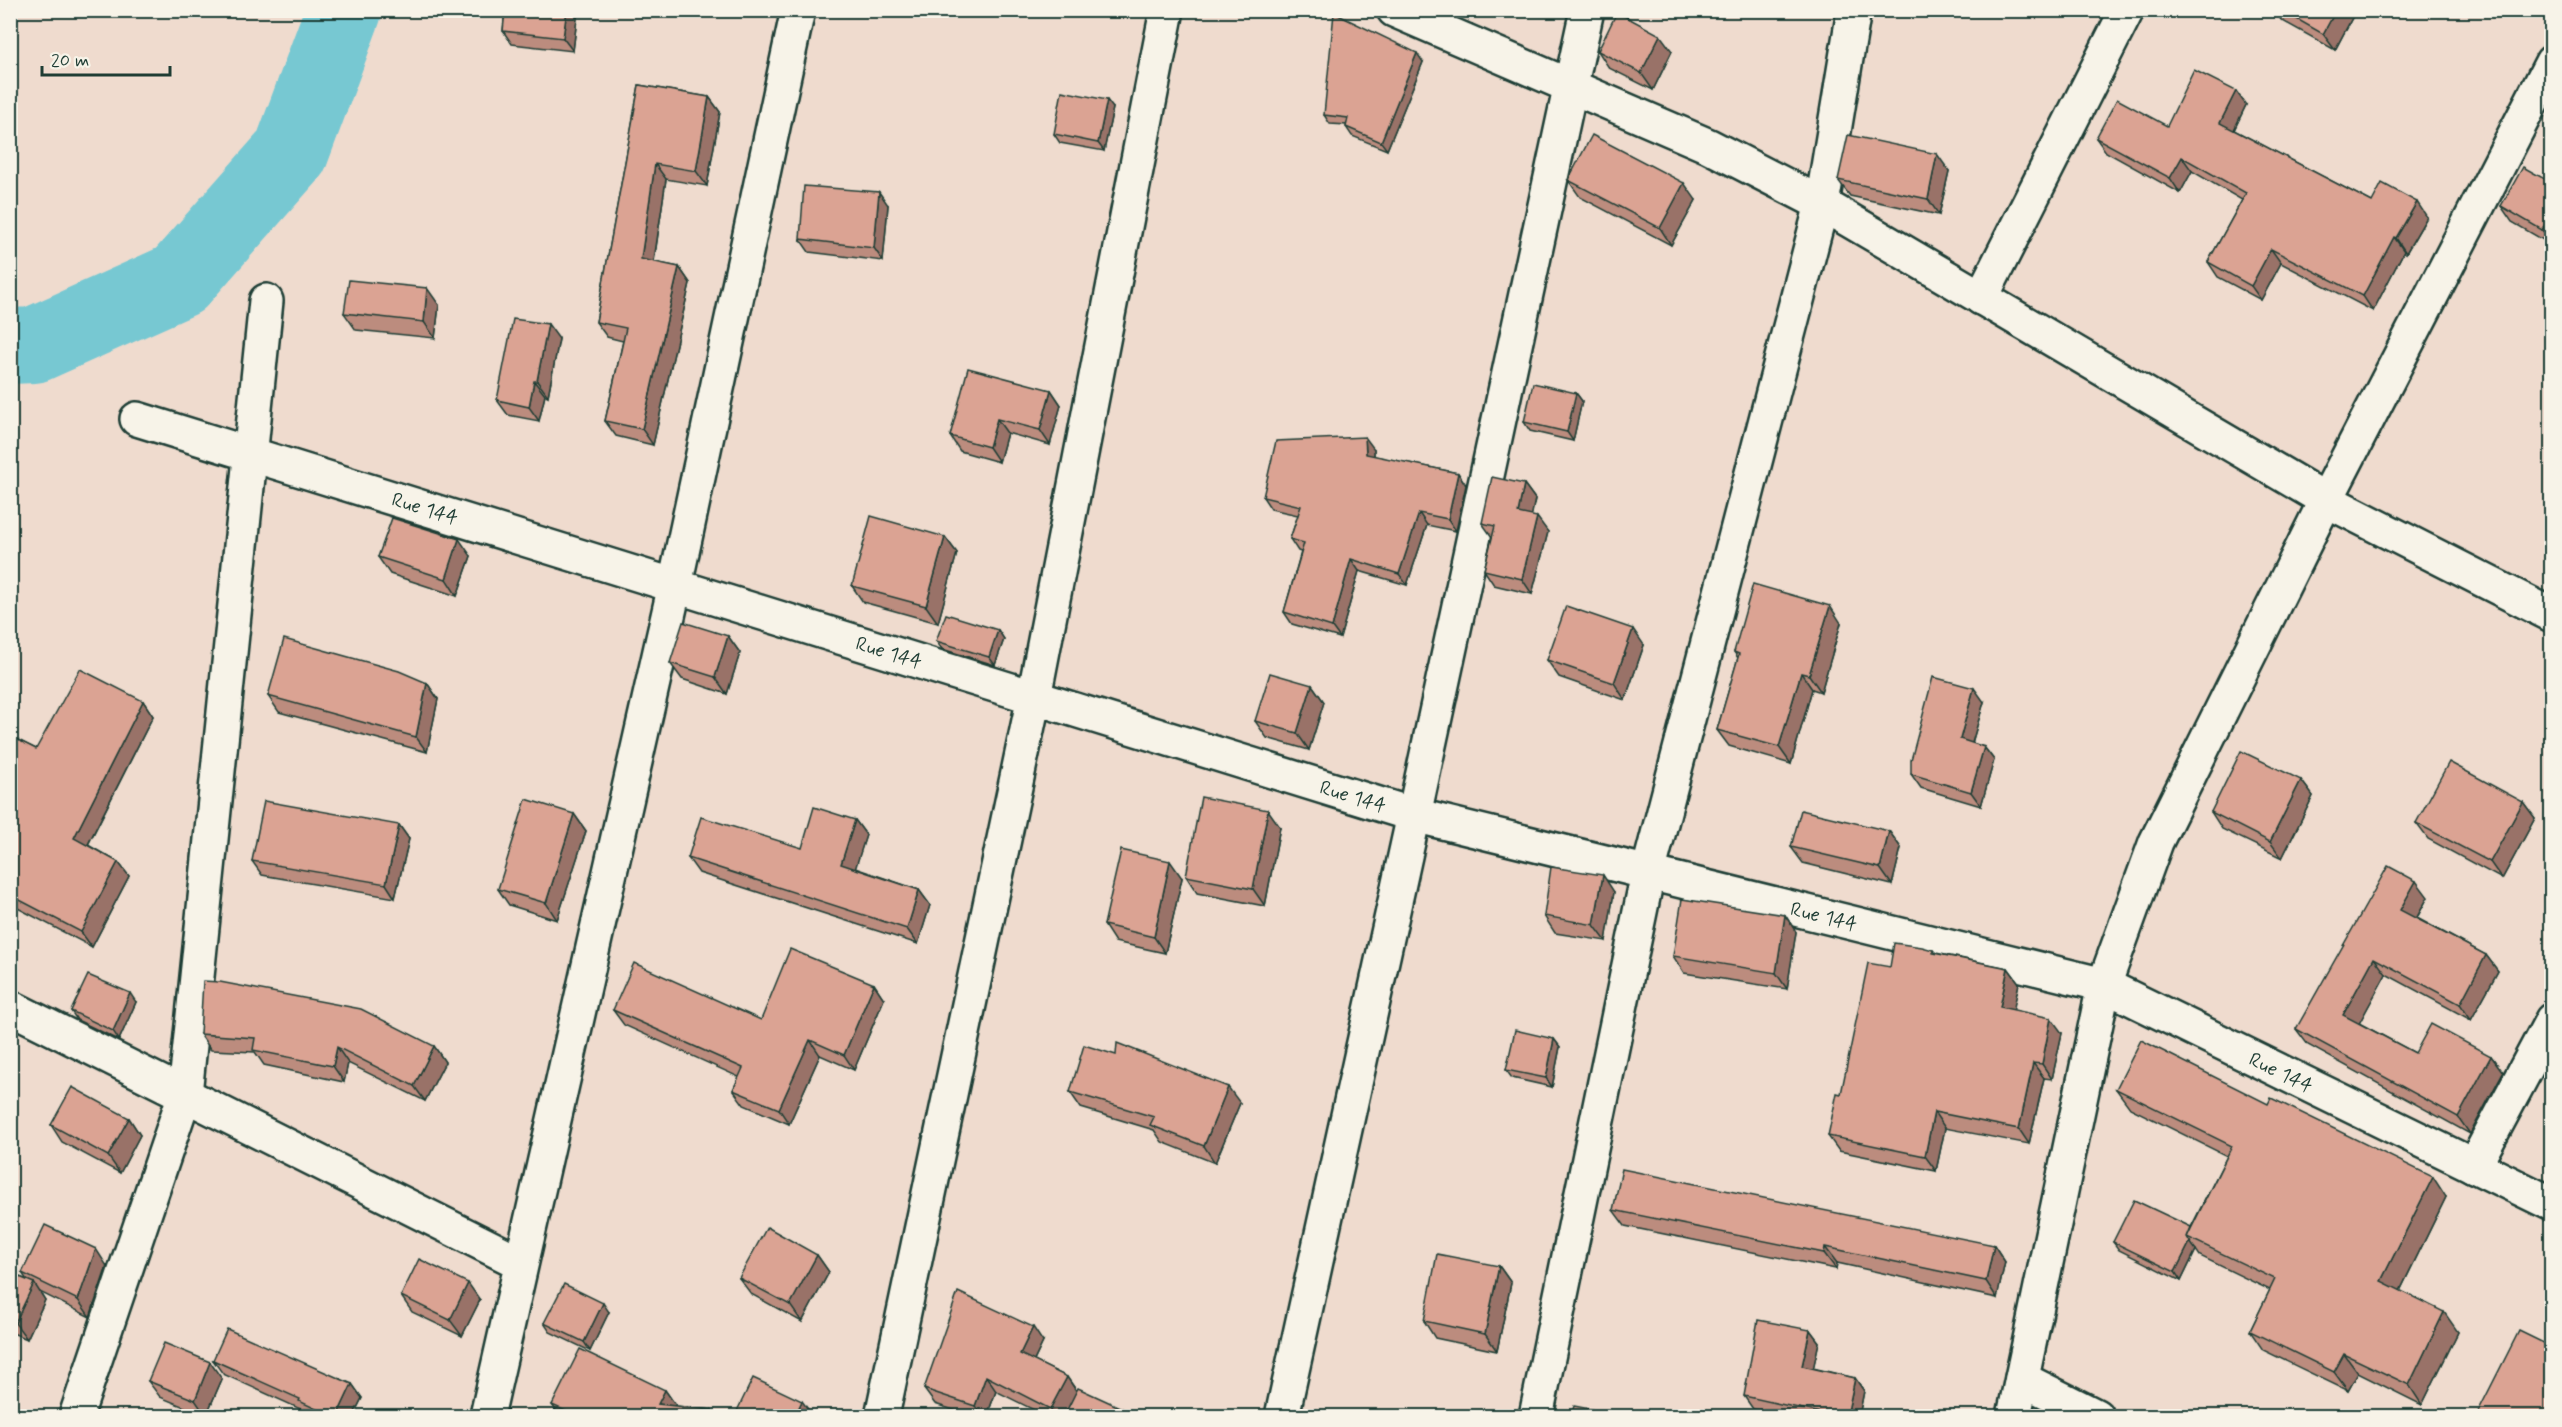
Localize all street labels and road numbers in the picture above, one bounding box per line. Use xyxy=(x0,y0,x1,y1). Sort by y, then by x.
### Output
street label: Rue 144 xyxy=(388,487,461,532)
street label: Rue 144 xyxy=(852,631,925,676)
street label: Rue 144 xyxy=(1316,775,1389,820)
street label: Rue 144 xyxy=(1787,896,1860,939)
street label: Rue 144 xyxy=(2244,1046,2317,1100)

